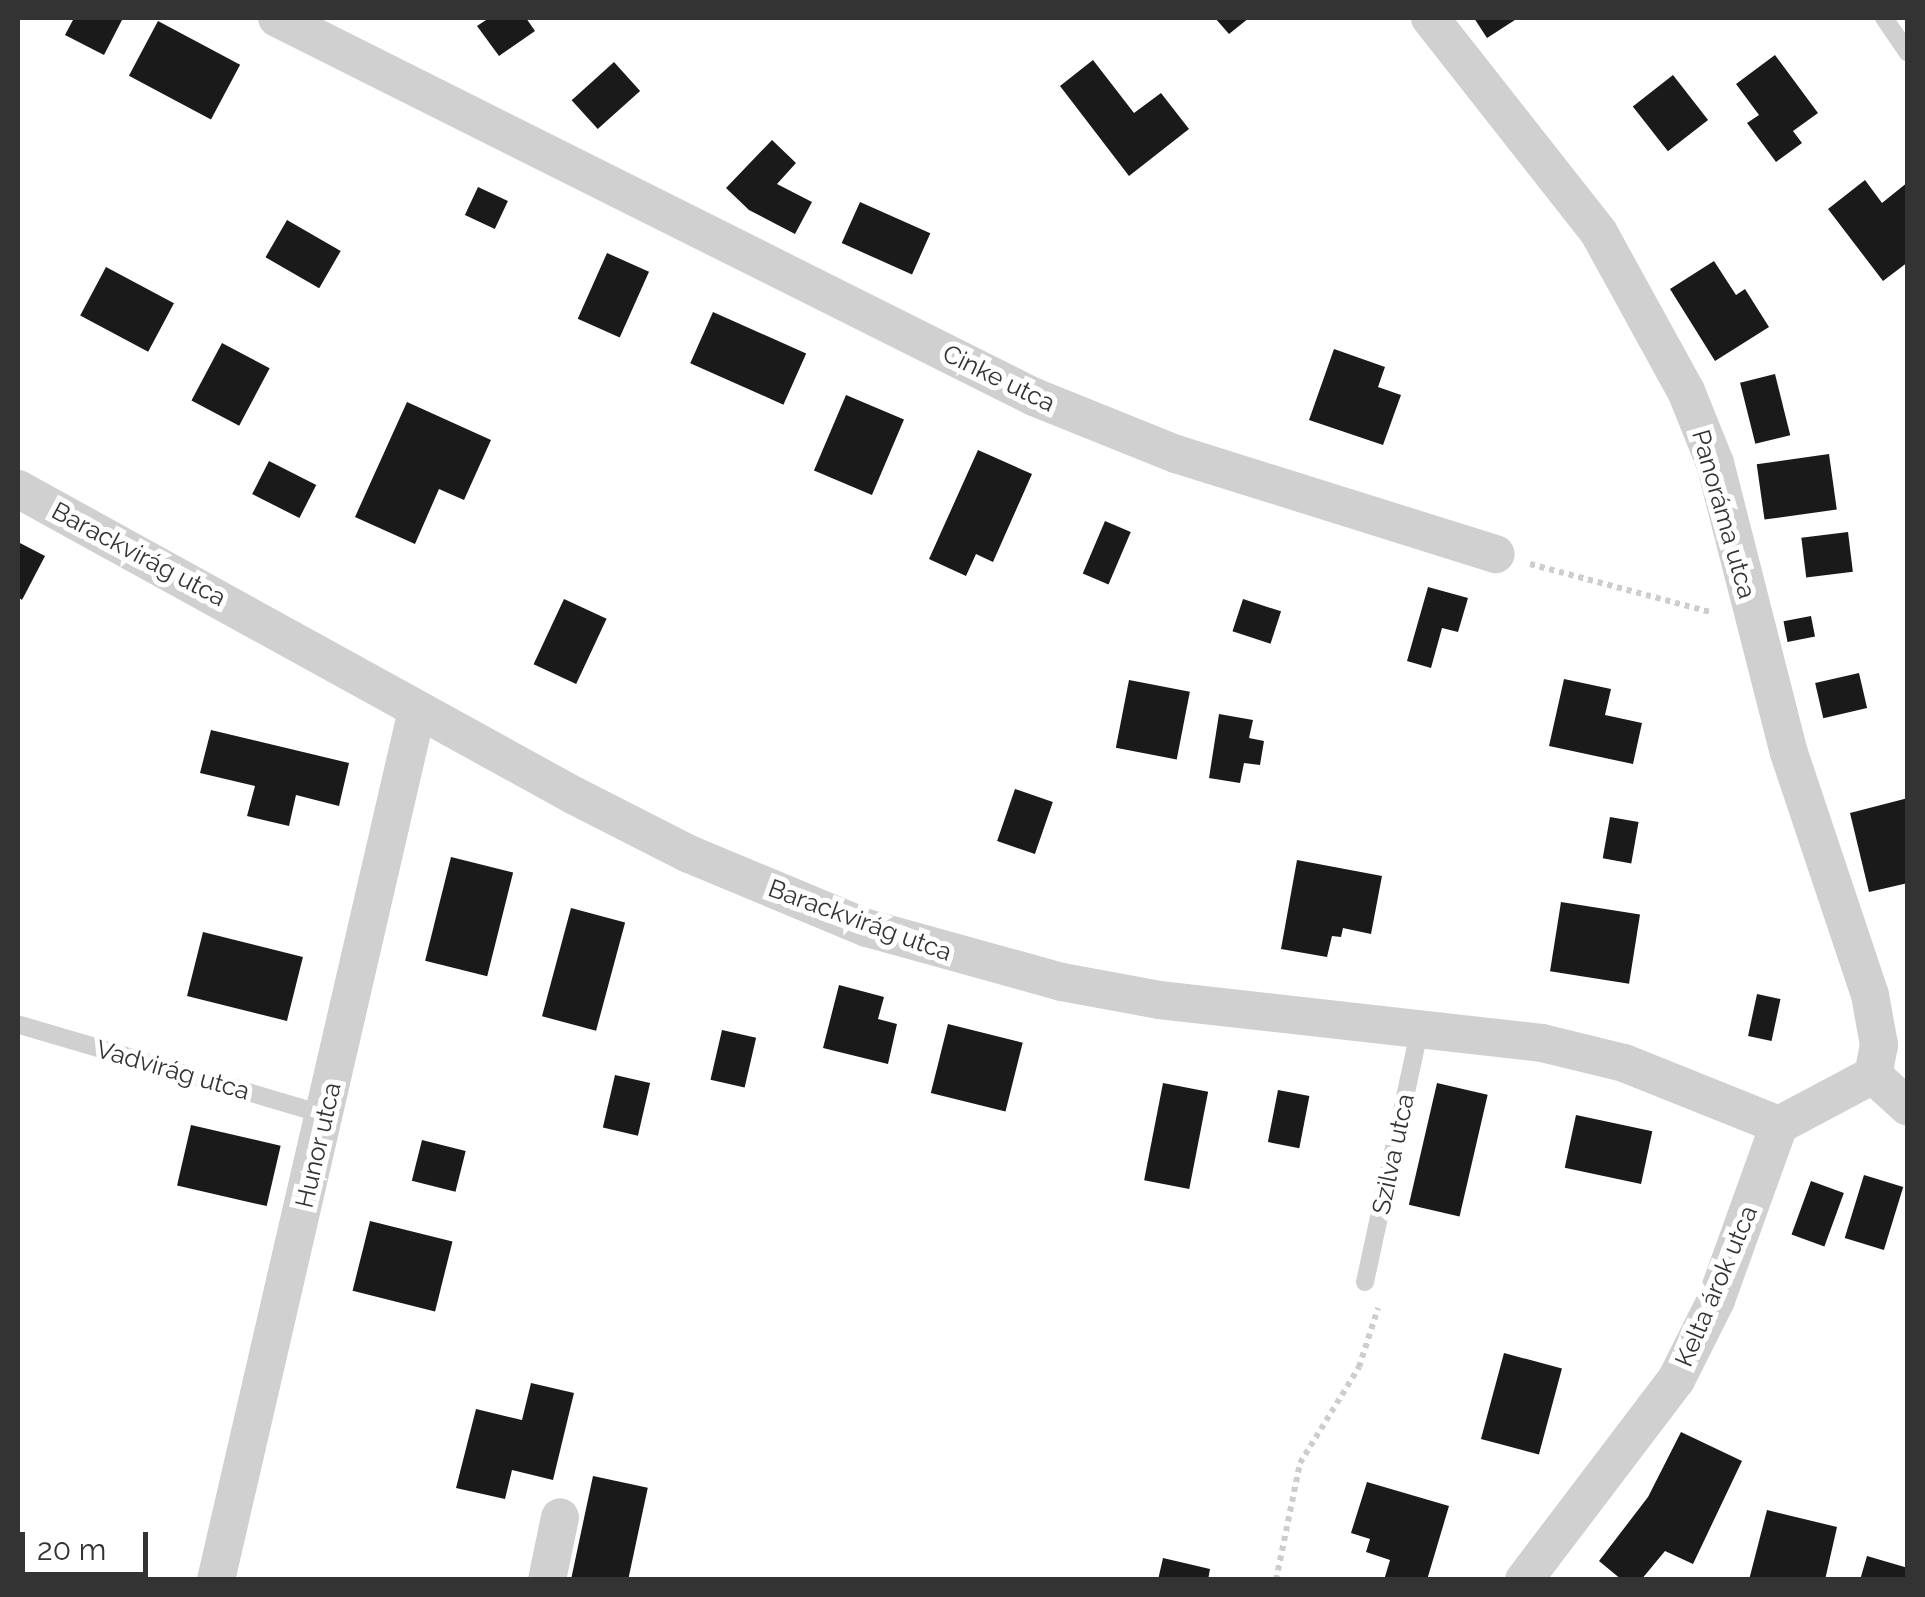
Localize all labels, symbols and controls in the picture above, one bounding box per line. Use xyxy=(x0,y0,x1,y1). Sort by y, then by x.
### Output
street label: Cinke utca xyxy=(938,338,1060,418)
street label: Panoráma utca xyxy=(1686,426,1762,602)
street label: Barackvirág utca xyxy=(47,495,231,613)
street label: Barackvirág utca xyxy=(764,873,956,967)
street label: Vadvirág utca xyxy=(93,1034,253,1106)
street label: Hunor utca xyxy=(289,1079,347,1211)
street label: Szilva utca xyxy=(1366,1091,1420,1217)
street label: Kelta árok utca xyxy=(1669,1201,1763,1371)
scale bar xyxy=(25,1512,152,1574)
text: 20 m xyxy=(37,1532,106,1567)

